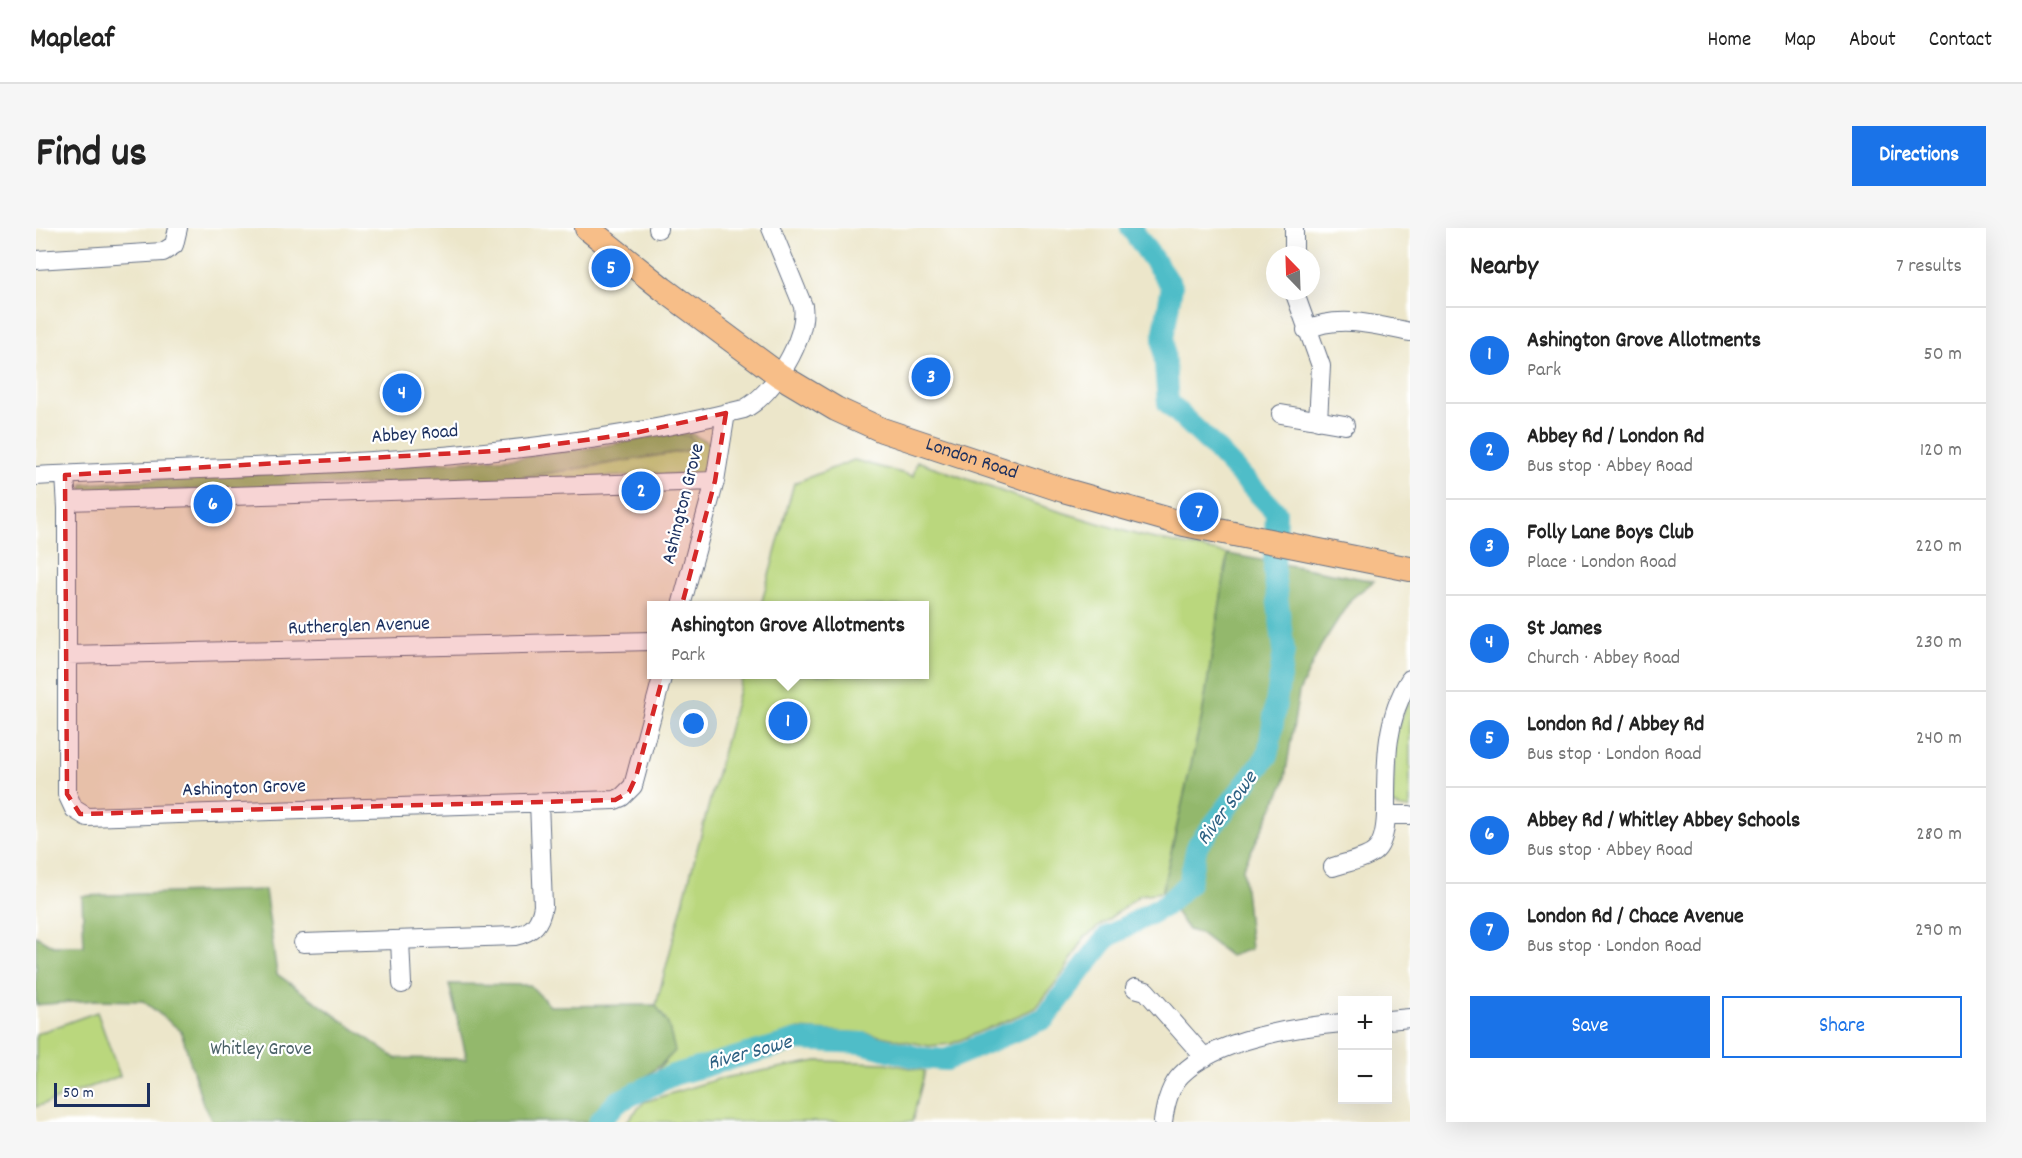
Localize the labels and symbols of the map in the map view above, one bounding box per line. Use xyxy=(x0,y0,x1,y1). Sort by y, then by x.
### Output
pin: 5 xyxy=(592,246,630,291)
north arrow xyxy=(1266,246,1320,300)
pin: 3 xyxy=(912,354,950,400)
pin: 4 xyxy=(382,370,422,416)
street label: Abbey Road xyxy=(371,418,459,452)
street label: London Road xyxy=(921,431,1021,488)
street label: Ashington Grove xyxy=(655,440,713,567)
pin: 2 xyxy=(622,468,660,514)
pin: 6 xyxy=(194,482,232,526)
pin: 7 xyxy=(1180,490,1218,534)
street label: Rutherglen Avenue xyxy=(288,611,431,643)
pin: 1 xyxy=(768,698,807,744)
your location xyxy=(679,709,708,738)
water label: River Sowe xyxy=(1190,764,1267,852)
street label: Ashington Grove xyxy=(182,773,307,805)
water label: River Sowe xyxy=(705,1028,797,1080)
park label: Whitley Grove xyxy=(210,1036,312,1064)
scale bar xyxy=(54,1080,150,1108)

